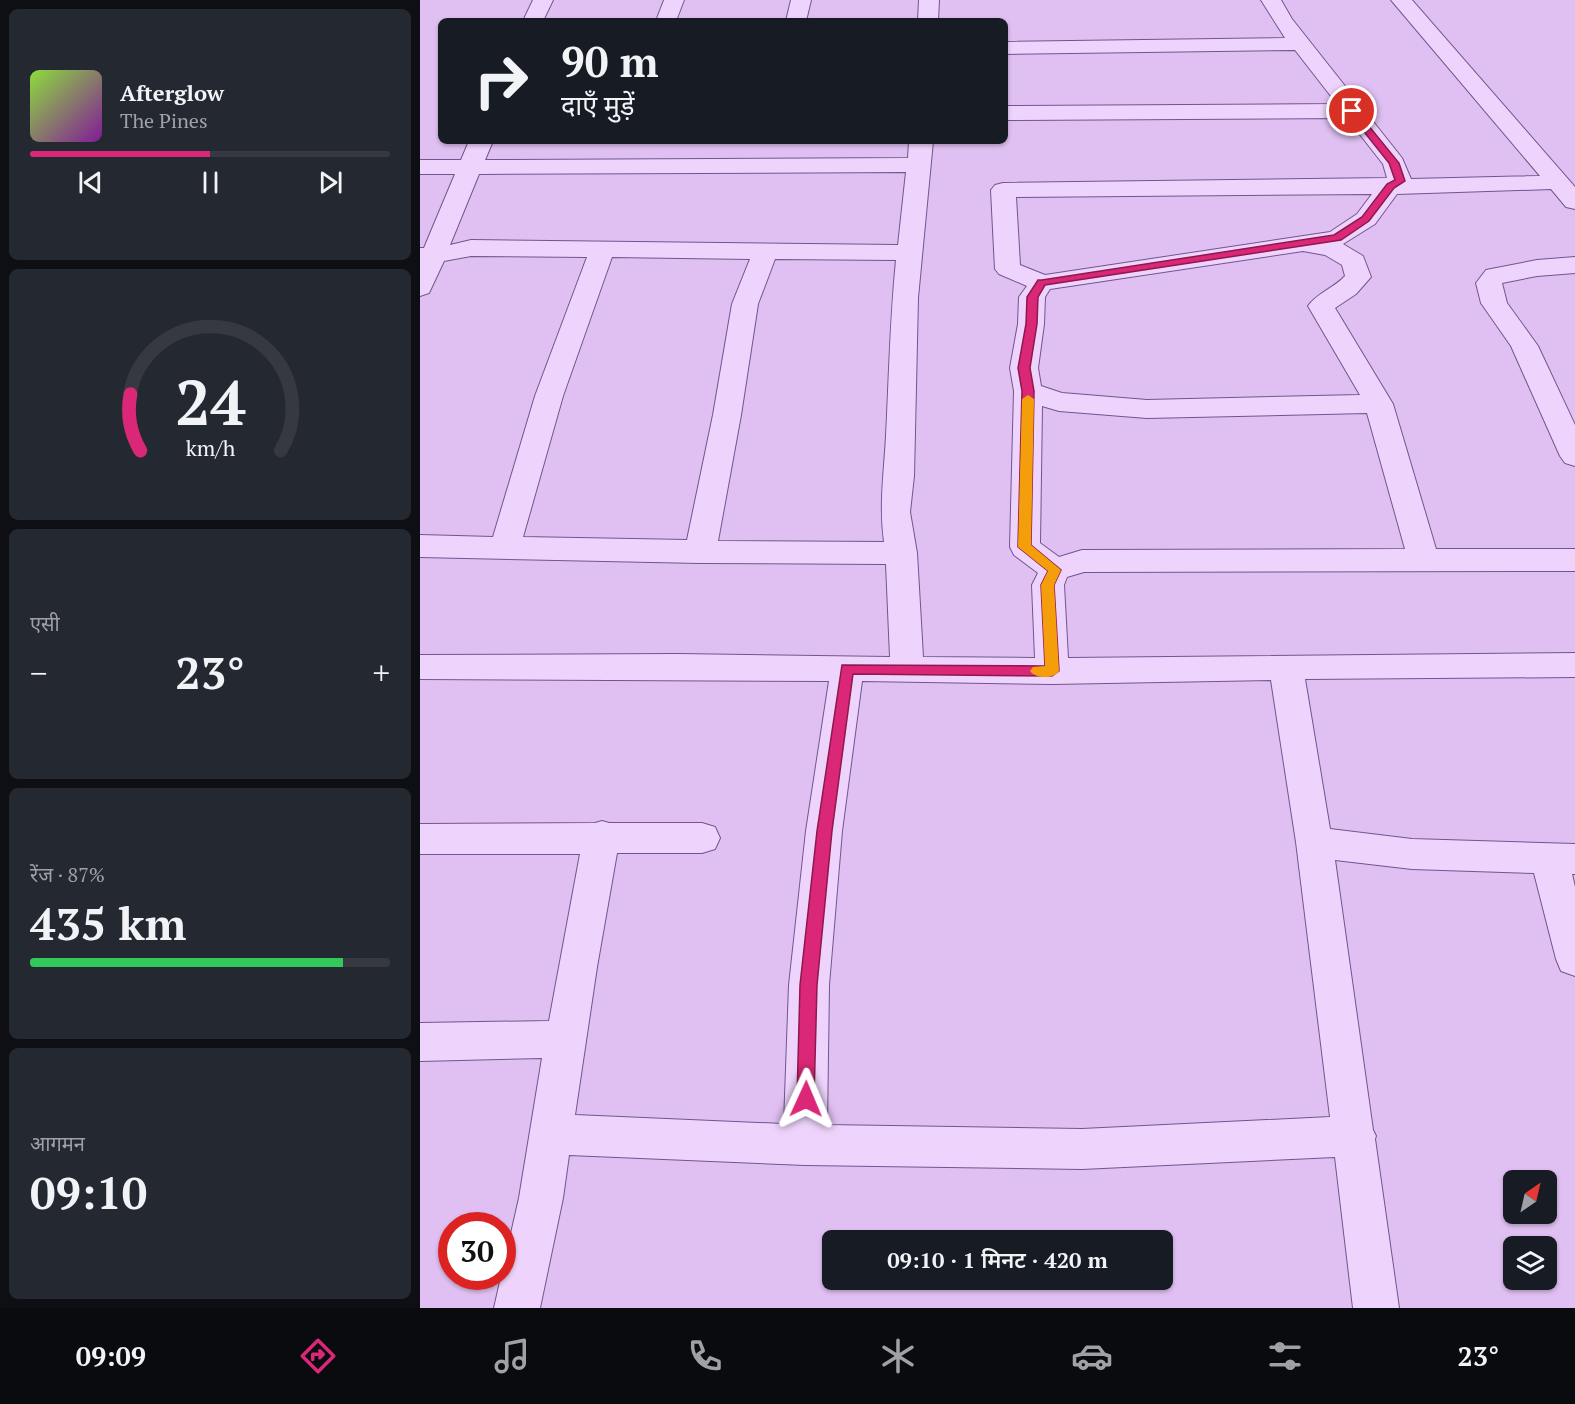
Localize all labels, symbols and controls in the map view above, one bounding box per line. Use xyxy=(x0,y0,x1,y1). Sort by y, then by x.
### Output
text: 90 m xyxy=(561,33,659,89)
icon: right xyxy=(462,42,540,120)
text: Afterglow xyxy=(120,78,224,107)
pin xyxy=(1326,85,1377,136)
text: दाएँ मुड़ें xyxy=(561,87,634,123)
icon: arrive xyxy=(1335,94,1368,127)
text: The Pines xyxy=(120,107,208,134)
icon: previous xyxy=(74,166,107,199)
icon: pause xyxy=(194,166,227,199)
icon: next xyxy=(314,166,347,199)
text: 24 xyxy=(175,360,245,443)
text: km/h xyxy=(185,435,235,463)
text: एसी xyxy=(30,610,60,637)
text: 23° xyxy=(175,642,245,702)
text: − xyxy=(30,651,48,694)
text: + xyxy=(372,651,390,694)
text: रेंज · 87% xyxy=(30,861,105,888)
text: 435 km xyxy=(30,893,186,953)
position arrow xyxy=(774,1067,838,1131)
text: आगमन xyxy=(30,1130,85,1157)
text: 09:10 xyxy=(30,1162,147,1222)
north arrow xyxy=(1503,1170,1557,1224)
map controls xyxy=(1503,1170,1557,1290)
speed limit sign: 30 xyxy=(438,1212,516,1290)
button: layers xyxy=(1503,1236,1557,1290)
text: 09:10 · 1 मिनट · 420 m xyxy=(887,1245,1108,1274)
icon: directions xyxy=(297,1335,339,1377)
icon: music xyxy=(491,1335,533,1377)
icon: phone xyxy=(684,1335,726,1377)
icon: climate xyxy=(877,1335,919,1377)
icon: car xyxy=(1071,1335,1113,1377)
icon: filters xyxy=(1264,1335,1306,1377)
text: 09:09 xyxy=(76,1338,146,1374)
text: 23° xyxy=(1458,1338,1499,1374)

